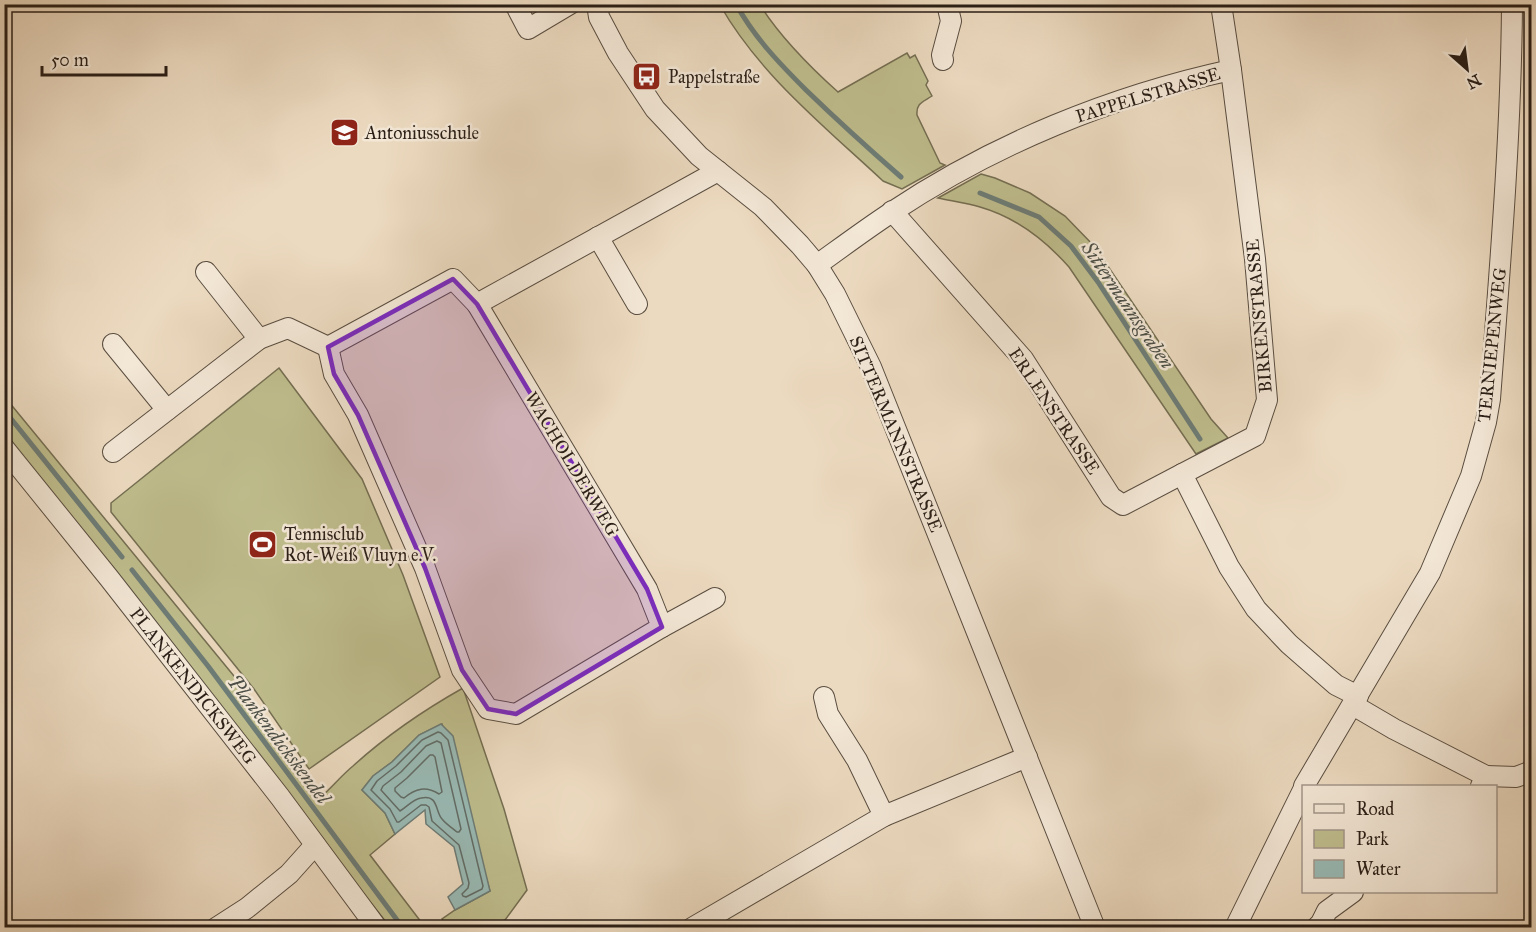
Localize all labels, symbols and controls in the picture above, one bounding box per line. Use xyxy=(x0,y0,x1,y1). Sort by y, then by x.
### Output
scale bar xyxy=(42,39,166,77)
north arrow xyxy=(1437,39,1497,99)
text: 50 m xyxy=(51,49,89,71)
bus stop icon: Pappelstraße xyxy=(631,61,663,93)
street label: PAPPELSTRASSE xyxy=(1073,63,1223,127)
place label: Pappelstraße xyxy=(668,66,760,88)
text: N xyxy=(1463,70,1484,94)
school or university icon: Antoniusschule xyxy=(328,117,360,149)
place label: Antoniusschule xyxy=(364,122,479,144)
water label: Sittermannsgraben xyxy=(1076,236,1180,374)
street label: BIRKENSTRASSE xyxy=(1241,238,1277,394)
street label: TERNIEPENWEG xyxy=(1473,267,1511,423)
street label: SITTERMANNSTRASSE xyxy=(845,333,947,535)
street label: ERLENSTRASSE xyxy=(1004,344,1105,479)
street label: WACHOLDERWEG xyxy=(520,388,624,540)
place label: Tennisclub Rot-Weiß Vluyn e.V. xyxy=(284,523,436,566)
sports icon: Tennisclub Rot-Weiß Vluyn e.V. xyxy=(247,528,279,560)
street label: PLANKENDICKSWEG xyxy=(125,603,261,769)
water label: Plankendickskendel xyxy=(223,670,336,810)
legend xyxy=(1302,785,1497,893)
text: Road xyxy=(1356,798,1394,820)
text: Park xyxy=(1356,828,1389,850)
text: Water xyxy=(1356,858,1401,880)

